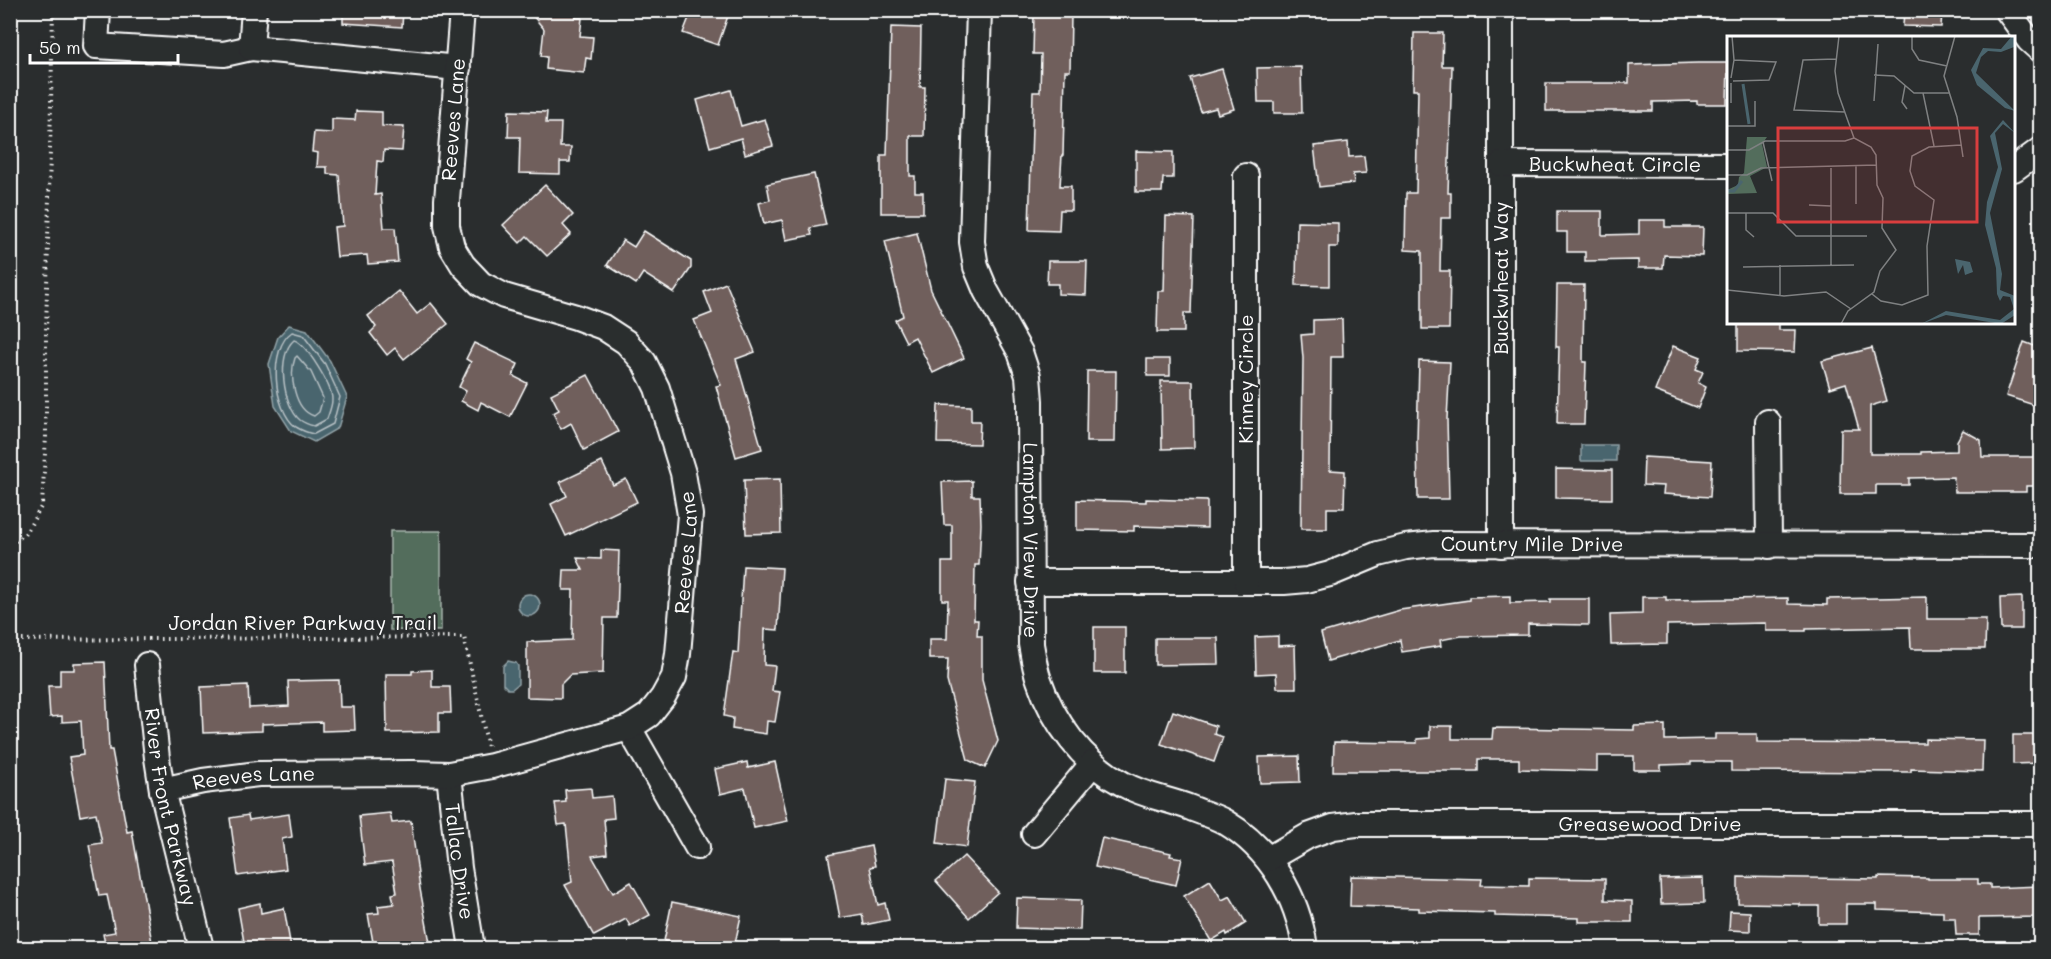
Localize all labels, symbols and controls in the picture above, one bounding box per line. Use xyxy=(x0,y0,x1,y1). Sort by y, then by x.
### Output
scale bar xyxy=(30,27,178,65)
text: 50 m xyxy=(39,35,81,59)
inset map xyxy=(1727,36,2015,324)
street label: Reeves Lane xyxy=(435,57,470,182)
street label: Buckwheat Circle xyxy=(1529,150,1701,177)
street label: Buckwheat Way xyxy=(1487,201,1513,355)
street label: Kinney Circle xyxy=(1232,314,1258,444)
street label: Lampton View Drive xyxy=(1018,442,1045,638)
street label: Reeves Lane xyxy=(668,489,702,615)
street label: Country Mile Drive xyxy=(1441,530,1624,556)
street label: Jordan River Parkway Trail xyxy=(169,609,437,635)
street label: River Front Parkway xyxy=(140,706,204,908)
street label: Reeves Lane xyxy=(190,760,315,795)
street label: Tallac Drive xyxy=(440,802,481,921)
street label: Greasewood Drive xyxy=(1559,810,1742,836)

